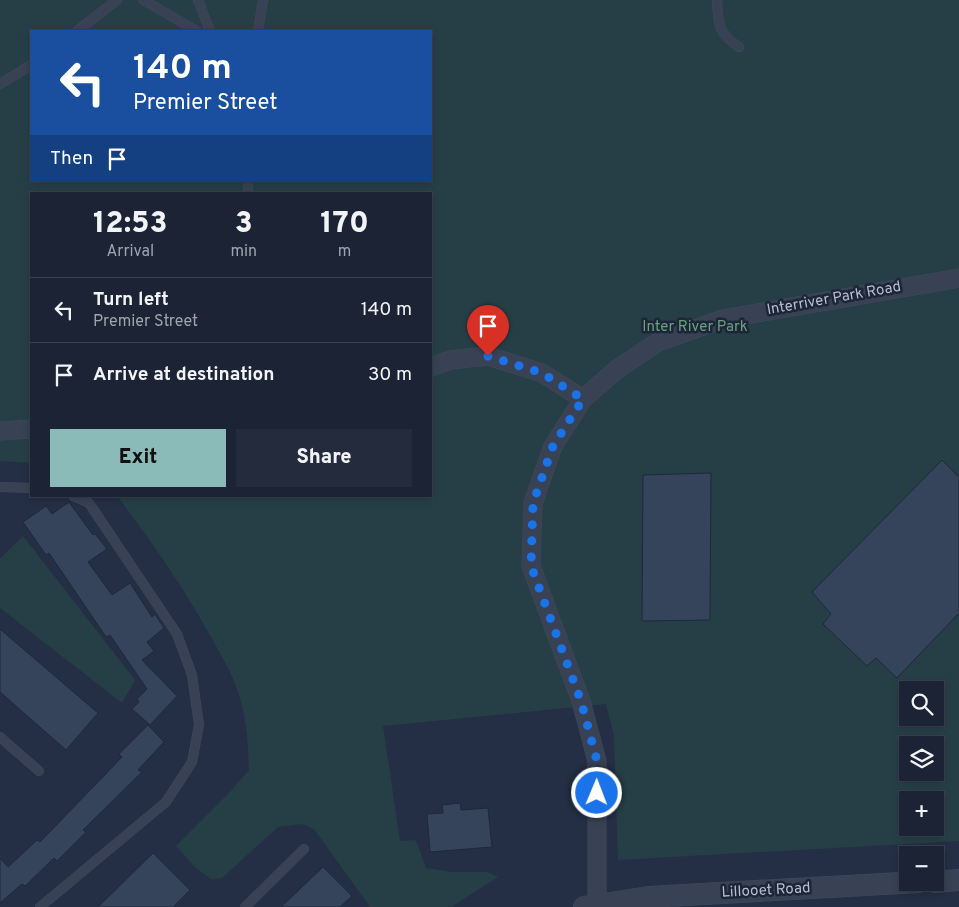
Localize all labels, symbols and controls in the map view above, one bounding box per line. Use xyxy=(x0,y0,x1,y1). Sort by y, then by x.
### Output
text: 140 m xyxy=(133,47,232,91)
icon: left xyxy=(50,50,115,115)
text: Premier Street xyxy=(133,90,278,117)
icon: arrive xyxy=(103,145,131,173)
text: Then xyxy=(50,147,93,171)
text: 12:53 xyxy=(93,206,167,243)
text: 3 xyxy=(235,206,253,243)
text: 170 xyxy=(320,206,369,243)
text: Arrival xyxy=(106,242,154,262)
text: min xyxy=(230,242,257,262)
text: m xyxy=(338,242,351,262)
street label: Interriver Park Road xyxy=(765,278,903,320)
text: Turn left xyxy=(93,288,169,312)
icon: left xyxy=(50,296,78,324)
text: 140 m xyxy=(361,298,412,322)
pin xyxy=(467,305,509,356)
text: Premier Street xyxy=(93,312,198,332)
icon: arrive xyxy=(474,312,502,340)
park label: Inter River Park xyxy=(642,318,748,337)
icon: arrive xyxy=(50,361,78,389)
text: Arrive at destination xyxy=(93,363,274,387)
text: 30 m xyxy=(368,363,412,387)
button: Exit xyxy=(50,429,226,487)
button: Share xyxy=(236,429,412,487)
map controls xyxy=(899,681,944,891)
button: search xyxy=(899,681,944,726)
button: layers xyxy=(899,736,944,781)
position arrow xyxy=(570,766,622,818)
button: + xyxy=(899,791,944,836)
button: − xyxy=(899,846,944,891)
street label: Lillooet Road xyxy=(721,879,811,903)

